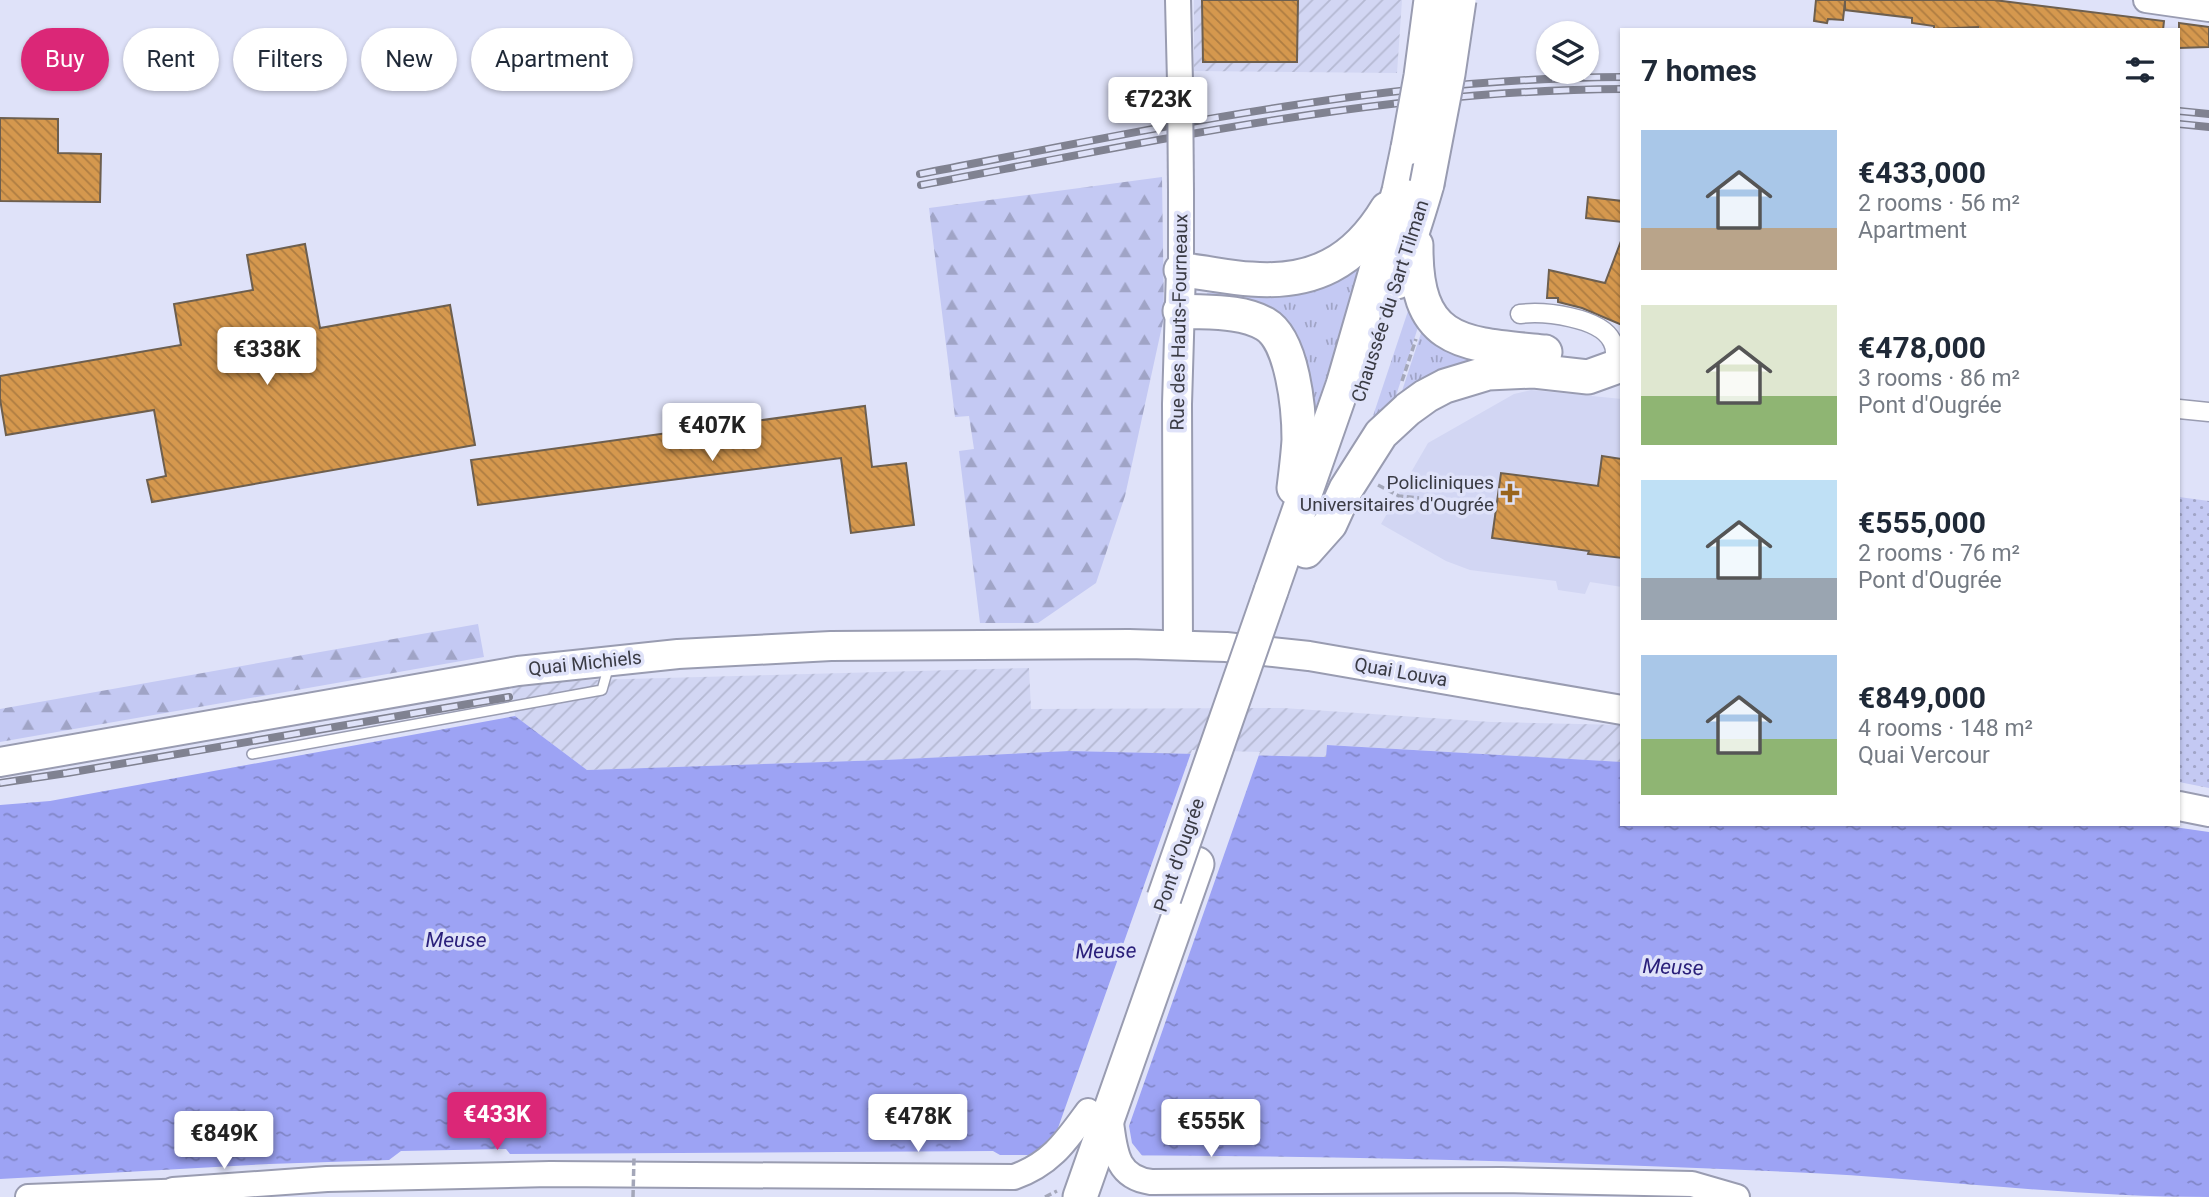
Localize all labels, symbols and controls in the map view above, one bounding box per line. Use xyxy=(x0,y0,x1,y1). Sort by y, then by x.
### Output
map controls xyxy=(1536,21,1599,84)
button: layers xyxy=(1536,21,1599,84)
chip: Buy xyxy=(21,28,109,91)
chip: Rent xyxy=(123,28,219,91)
chip: Filters xyxy=(233,28,347,91)
chip: New xyxy=(361,28,457,91)
chip: Apartment xyxy=(471,28,633,91)
icon: filters xyxy=(2121,51,2159,89)
text: 7 homes xyxy=(1641,53,1757,88)
pin: €723K xyxy=(1109,78,1207,137)
text: €723K xyxy=(1124,86,1192,113)
text: €433,000 xyxy=(1858,155,1986,190)
icon: home xyxy=(1697,158,1781,242)
text: 2 rooms · 56 m² xyxy=(1858,190,2020,217)
street label: Chaussée du Sart Tilman xyxy=(1346,197,1434,405)
street label: Rue des Hauts-Fourneaux xyxy=(1166,213,1192,431)
text: Apartment xyxy=(1858,217,1967,244)
pin: €338K xyxy=(218,328,316,387)
text: €478,000 xyxy=(1858,330,1986,365)
icon: home xyxy=(1697,333,1781,417)
text: €338K xyxy=(233,336,301,363)
text: 3 rooms · 86 m² xyxy=(1858,365,2020,392)
text: Pont d'Ougrée xyxy=(1858,392,2002,419)
pin: €407K xyxy=(663,404,761,463)
text: €407K xyxy=(678,412,746,439)
place label: Policliniques Universitaires d'Ougrée xyxy=(1300,471,1494,516)
marker: Policliniques Universitaires d'Ougrée xyxy=(1500,483,1520,503)
text: €555,000 xyxy=(1858,505,1986,540)
icon: home xyxy=(1697,508,1781,592)
text: 2 rooms · 76 m² xyxy=(1858,540,2020,567)
text: Pont d'Ougrée xyxy=(1858,567,2002,594)
street label: Quai Michiels xyxy=(527,646,643,680)
street label: Quai Louva xyxy=(1353,652,1449,692)
text: €849,000 xyxy=(1858,680,1986,715)
icon: home xyxy=(1697,683,1781,767)
text: 4 rooms · 148 m² xyxy=(1858,715,2033,742)
text: Quai Vercour xyxy=(1858,742,1990,769)
street label: Pont d'Ougrée xyxy=(1149,795,1209,915)
water label: Meuse xyxy=(425,928,487,952)
water label: Meuse xyxy=(1075,938,1137,964)
water label: Meuse xyxy=(1642,954,1704,980)
pin: €433K xyxy=(448,1092,546,1152)
pin: €478K xyxy=(869,1094,967,1154)
pin: €555K xyxy=(1162,1100,1260,1159)
text: €433K xyxy=(463,1101,531,1128)
text: €478K xyxy=(884,1103,952,1130)
text: €555K xyxy=(1177,1108,1245,1135)
pin: €849K xyxy=(175,1112,273,1171)
text: €849K xyxy=(190,1120,258,1147)

